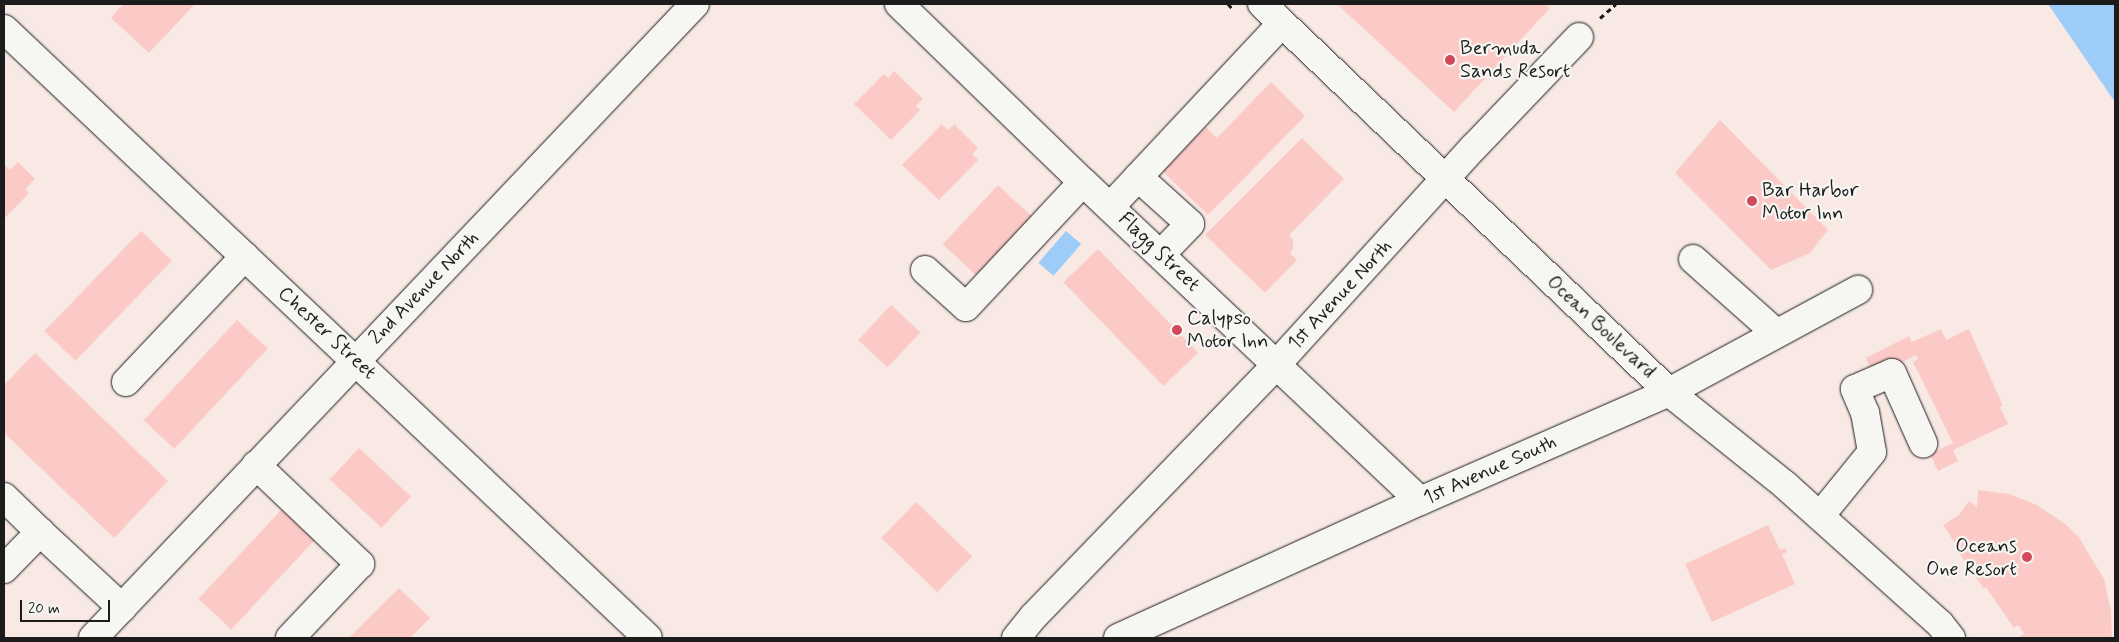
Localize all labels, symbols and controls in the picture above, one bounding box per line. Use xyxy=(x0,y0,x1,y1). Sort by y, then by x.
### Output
place label: Bermuda Sands Resort xyxy=(1460,36,1577,83)
marker: Bermuda Sands Resort xyxy=(1444,54,1456,66)
place label: Bar Harbor Motor Inn xyxy=(1762,178,1858,225)
marker: Bar Harbor Motor Inn xyxy=(1746,195,1758,207)
street label: Flagg Street xyxy=(1112,206,1206,298)
street label: 2nd Avenue North xyxy=(363,226,485,350)
street label: 1st Avenue North xyxy=(1283,235,1397,355)
street label: Ocean Boulevard xyxy=(1542,271,1660,383)
street label: Chester Street xyxy=(272,280,382,386)
place label: Calypso Motor Inn xyxy=(1187,306,1273,353)
marker: Calypso Motor Inn xyxy=(1171,324,1183,336)
street label: 1st Avenue South xyxy=(1421,431,1559,509)
place label: Oceans One Resort xyxy=(1919,534,2017,581)
marker: Oceans One Resort xyxy=(2021,551,2033,563)
scale bar xyxy=(22,590,112,622)
text: 20 m xyxy=(28,599,60,619)

